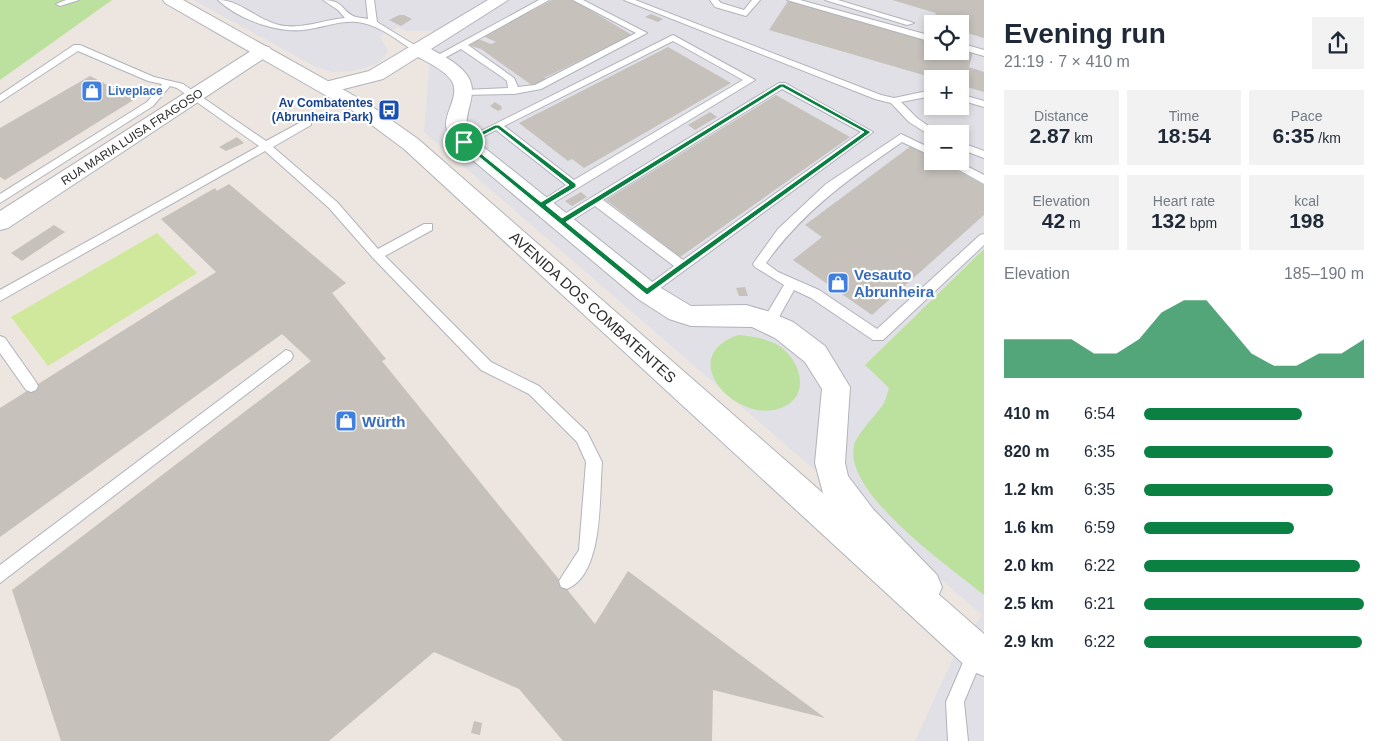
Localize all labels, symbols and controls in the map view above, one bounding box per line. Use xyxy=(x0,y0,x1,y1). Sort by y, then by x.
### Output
map controls xyxy=(924,15,969,170)
button: locate xyxy=(924,15,969,60)
button: share xyxy=(1312,17,1364,69)
text: Evening run xyxy=(1004,18,1166,49)
text: 21:19 · 7 × 410 m xyxy=(1004,53,1130,70)
button: + xyxy=(924,70,969,115)
shop icon: Liveplace xyxy=(80,79,104,103)
place label: Liveplace xyxy=(108,84,163,98)
street label: RUA MARIA LUISA FRAGOSO xyxy=(59,86,205,188)
place label: Av Combatentes (Abrunheira Park) xyxy=(272,96,373,124)
bus stop icon: Av Combatentes (Abrunheira Park) xyxy=(377,98,401,122)
text: Distance xyxy=(1034,108,1089,124)
text: Time xyxy=(1169,108,1199,124)
text: Pace xyxy=(1291,108,1323,124)
pin xyxy=(443,121,485,163)
text: 2.87 xyxy=(1030,124,1070,147)
text: 18:54 xyxy=(1157,124,1211,147)
text: 6:35 xyxy=(1272,124,1314,147)
button: − xyxy=(924,125,969,170)
icon: arrive xyxy=(450,128,478,156)
text: km xyxy=(1070,130,1093,146)
text: /km xyxy=(1314,130,1341,146)
text: Elevation xyxy=(1033,193,1090,209)
text: Heart rate xyxy=(1153,193,1215,209)
text: kcal xyxy=(1294,193,1319,209)
text: 42 xyxy=(1042,209,1065,232)
text: 132 xyxy=(1151,209,1186,232)
text: 198 xyxy=(1289,209,1324,232)
text: m xyxy=(1065,215,1081,231)
text: bpm xyxy=(1186,215,1217,231)
street label: AVENIDA DOS COMBATENTES xyxy=(506,228,680,386)
text: Elevation xyxy=(1004,265,1070,282)
text: 185–190 m xyxy=(1284,265,1364,282)
place label: Vesauto Abrunheira xyxy=(854,266,935,300)
shop icon: Vesauto Abrunheira xyxy=(826,271,850,295)
text: 410 m xyxy=(1004,405,1049,422)
text: 6:54 xyxy=(1084,405,1115,422)
shop icon: Würth xyxy=(334,409,358,433)
place label: Würth xyxy=(362,413,405,430)
text: 820 m xyxy=(1004,443,1049,460)
text: 6:35 xyxy=(1084,443,1115,460)
text: 1.2 km xyxy=(1004,481,1054,498)
text: 6:35 xyxy=(1084,481,1115,498)
text: 1.6 km xyxy=(1004,519,1054,536)
text: 6:59 xyxy=(1084,519,1115,536)
text: 2.0 km xyxy=(1004,557,1054,574)
text: 6:22 xyxy=(1084,557,1115,574)
text: 2.5 km xyxy=(1004,595,1054,612)
text: 6:21 xyxy=(1084,595,1115,612)
text: 2.9 km xyxy=(1004,633,1054,650)
text: 6:22 xyxy=(1084,633,1115,650)

